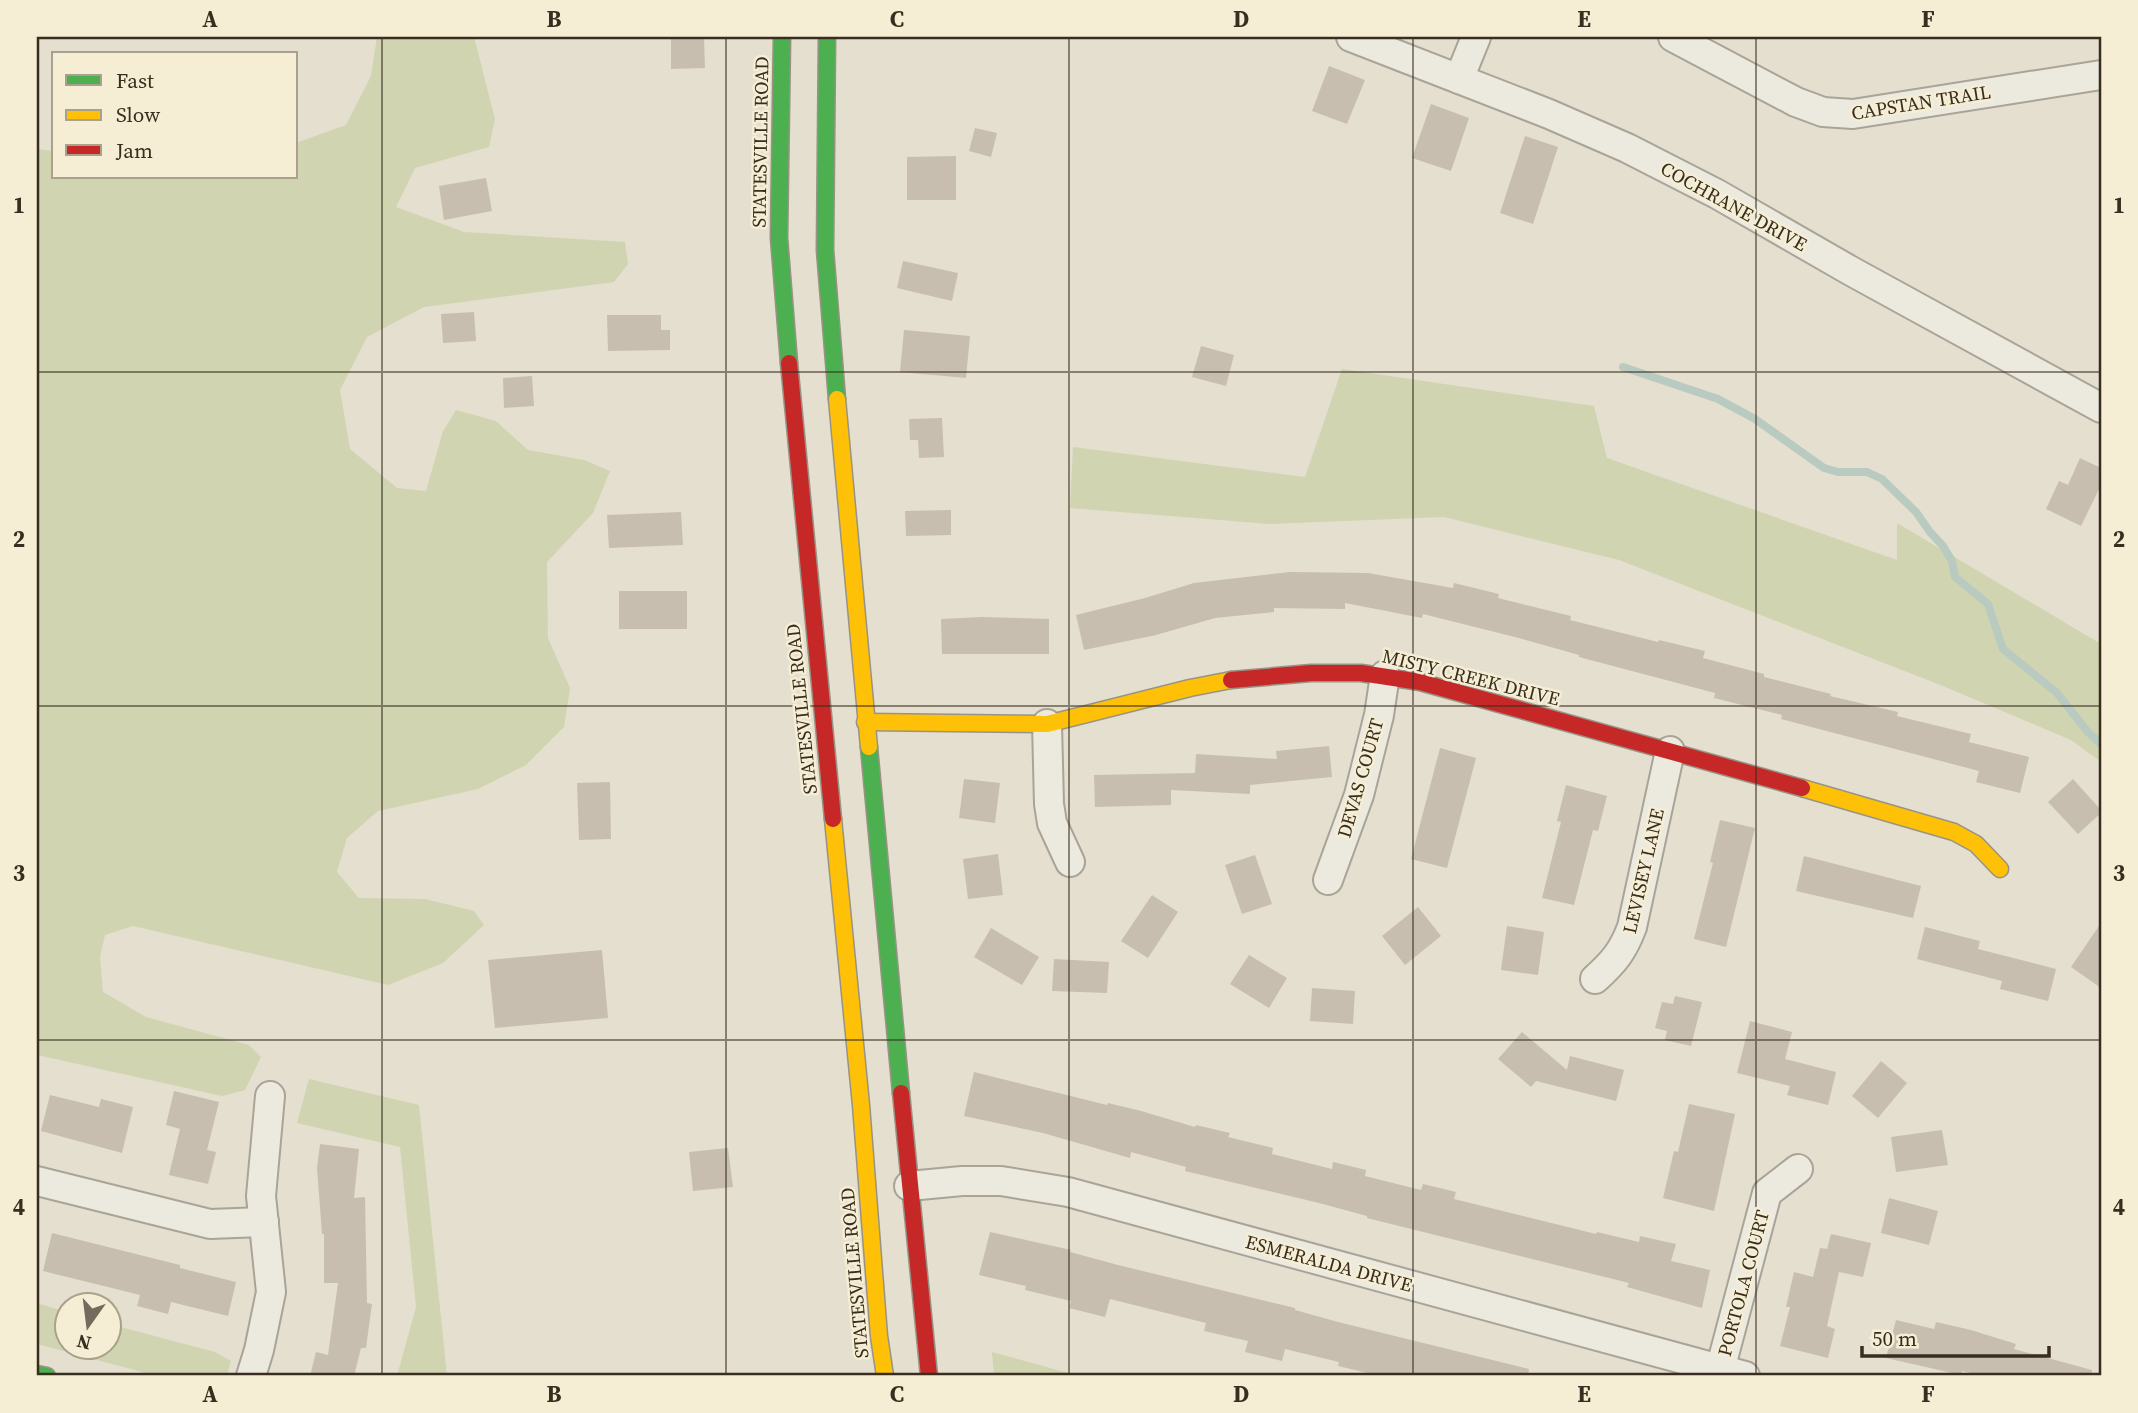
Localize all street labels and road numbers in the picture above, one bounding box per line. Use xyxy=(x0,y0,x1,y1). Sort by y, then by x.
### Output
street label: STATESVILLE ROAD xyxy=(746,56,774,228)
street label: CAPSTAN TRAIL xyxy=(1849,78,1993,126)
street label: COCHRANE DRIVE xyxy=(1656,155,1812,257)
street label: STATESVILLE ROAD xyxy=(779,622,823,796)
street label: MISTY CREEK DRIVE xyxy=(1380,642,1562,712)
street label: DEVAS COURT xyxy=(1331,715,1390,841)
street label: LEVISEY LANE xyxy=(1616,806,1670,936)
street label: STATESVILLE ROAD xyxy=(834,1186,874,1360)
street label: PORTOLA COURT xyxy=(1711,1207,1775,1359)
street label: ESMERALDA DRIVE xyxy=(1243,1228,1415,1298)

